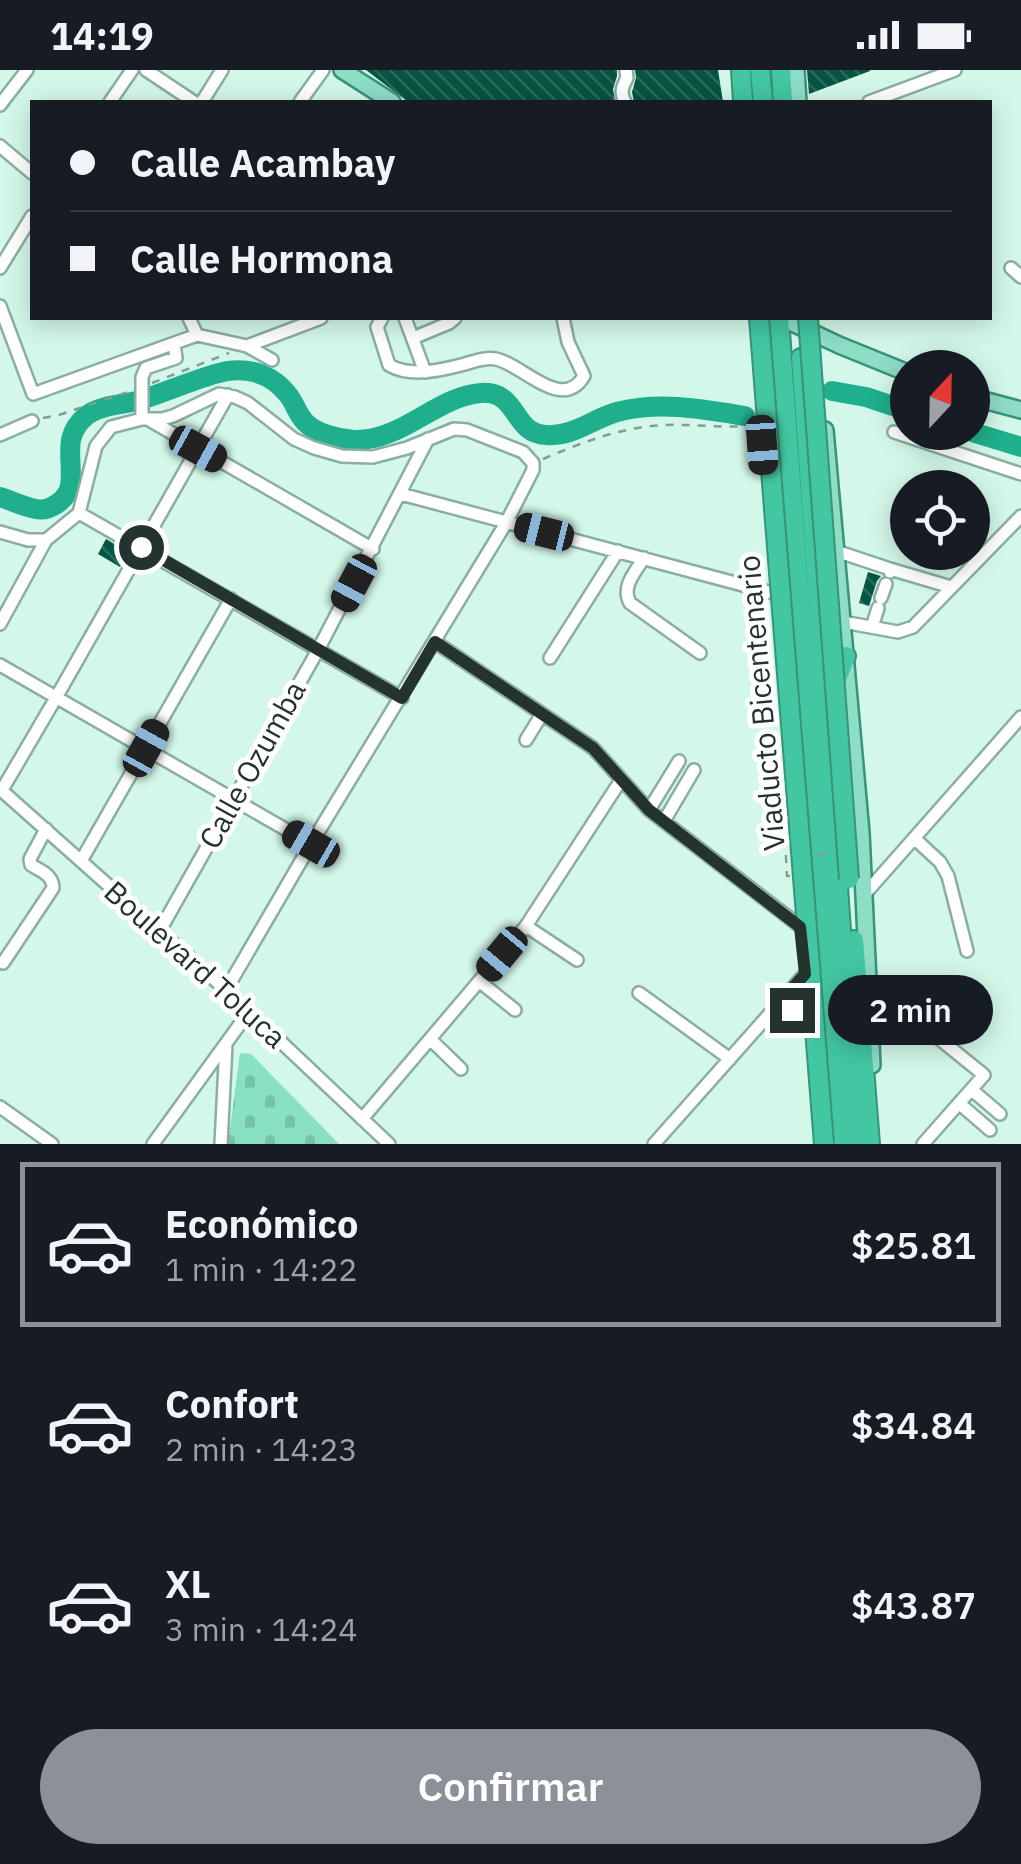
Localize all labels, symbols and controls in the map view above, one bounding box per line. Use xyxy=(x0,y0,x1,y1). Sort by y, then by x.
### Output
text: 14:19 xyxy=(50,11,154,60)
text: Calle Acambay xyxy=(130,138,395,187)
text: Calle Hormona xyxy=(130,234,393,283)
north arrow xyxy=(890,350,990,450)
map controls xyxy=(890,350,990,570)
car xyxy=(745,414,779,476)
car xyxy=(164,421,232,477)
button: locate xyxy=(890,470,990,570)
car xyxy=(511,510,577,554)
route start xyxy=(119,525,164,570)
car xyxy=(327,549,381,617)
street label: Viaducto Bicentenario xyxy=(728,554,793,852)
street label: Calle Ozumba xyxy=(190,673,314,855)
car xyxy=(118,714,174,782)
car xyxy=(278,816,344,872)
street label: Boulevard Toluca xyxy=(97,872,295,1056)
car xyxy=(471,921,533,987)
callout: 2 min xyxy=(827,975,992,1045)
route end xyxy=(770,988,815,1033)
text: 2 min xyxy=(869,989,952,1031)
text: Económico xyxy=(165,1199,358,1248)
icon: car xyxy=(45,1200,135,1290)
text: $25.81 xyxy=(851,1220,976,1269)
text: 1 min · 14:22 xyxy=(165,1248,358,1290)
text: Confort xyxy=(165,1379,299,1428)
icon: car xyxy=(45,1380,135,1470)
text: $34.84 xyxy=(851,1400,976,1449)
text: 2 min · 14:23 xyxy=(165,1428,358,1470)
text: XL xyxy=(165,1559,211,1608)
icon: car xyxy=(45,1560,135,1650)
text: $43.87 xyxy=(851,1580,976,1629)
text: 3 min · 14:24 xyxy=(165,1608,358,1650)
button: Confirmar xyxy=(40,1729,981,1844)

